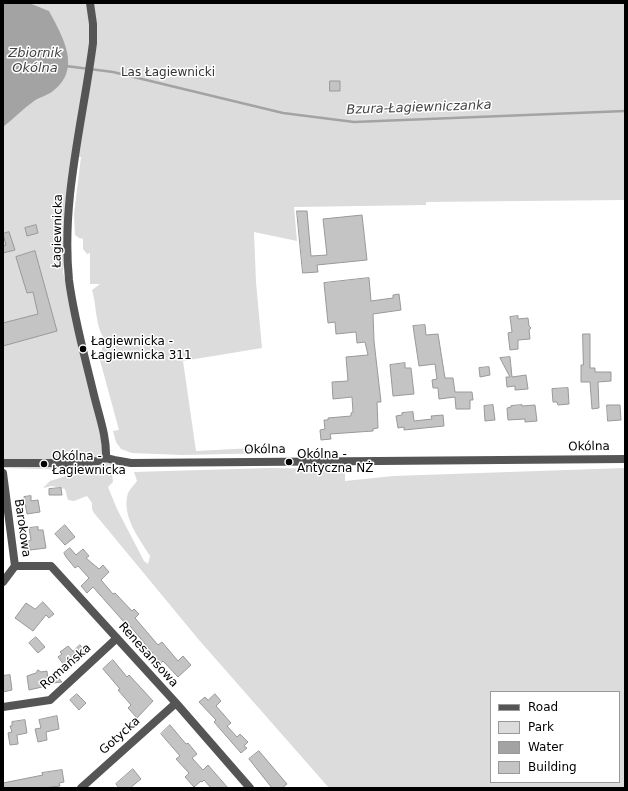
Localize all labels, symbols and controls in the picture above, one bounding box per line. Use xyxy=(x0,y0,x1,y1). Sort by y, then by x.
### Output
water label: Zbiornik Okólna xyxy=(8,46,62,77)
park label: Las Łagiewnicki xyxy=(121,66,215,80)
water label: Bzura-Łagiewniczanka xyxy=(346,98,492,118)
street label: Łagiewnicka xyxy=(50,194,66,268)
place label: Łagiewnicka - Łagiewnicka 311 xyxy=(91,335,192,363)
marker: Łagiewnicka - Łagiewnicka 311 xyxy=(78,344,88,354)
street label: Okólna xyxy=(568,439,610,455)
street label: Okólna xyxy=(244,442,286,458)
place label: Okólna - Antyczna NŻ xyxy=(297,448,373,476)
place label: Okólna - Łagiewnicka xyxy=(52,450,126,478)
marker: Okólna - Antyczna NŻ xyxy=(284,457,294,467)
marker: Okólna - Łagiewnicka xyxy=(39,459,49,469)
street label: Barokowa xyxy=(11,498,33,558)
street label: Renesansowa xyxy=(115,620,181,690)
street label: Romańska xyxy=(38,641,94,693)
legend xyxy=(490,691,620,783)
text: Road xyxy=(528,700,558,714)
street label: Gotycka xyxy=(97,714,143,758)
text: Park xyxy=(528,720,554,734)
text: Water xyxy=(528,740,563,754)
text: Building xyxy=(528,760,577,774)

